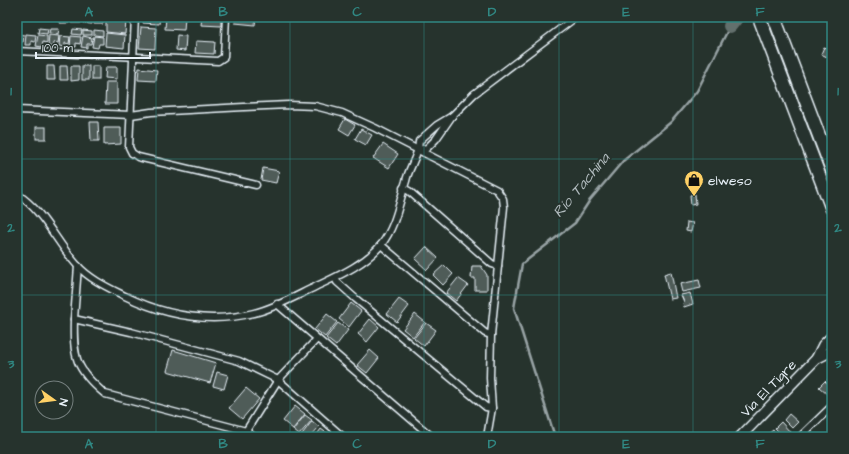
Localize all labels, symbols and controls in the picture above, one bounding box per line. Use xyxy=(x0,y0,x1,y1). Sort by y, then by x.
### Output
text: A xyxy=(85,3,94,21)
text: B xyxy=(218,3,228,21)
text: C xyxy=(352,3,362,21)
text: D xyxy=(488,3,497,21)
text: E xyxy=(622,3,630,21)
text: F xyxy=(755,3,765,21)
scale bar xyxy=(36,34,150,60)
text: 100 m xyxy=(42,40,73,57)
text: 1 xyxy=(10,82,12,100)
text: 1 xyxy=(837,82,839,100)
water label: Río Tachina xyxy=(548,147,616,222)
shop icon: elweso xyxy=(683,169,705,197)
place label: elweso xyxy=(708,171,752,191)
text: 2 xyxy=(6,219,15,237)
text: 2 xyxy=(833,219,842,237)
text: 3 xyxy=(7,355,15,373)
street label: Via El Tigre xyxy=(736,355,802,422)
text: 3 xyxy=(834,355,842,373)
north arrow xyxy=(34,380,74,420)
text: N xyxy=(55,397,71,408)
text: A xyxy=(85,435,94,453)
text: B xyxy=(218,435,228,453)
text: C xyxy=(352,435,362,453)
text: D xyxy=(488,435,497,453)
text: E xyxy=(622,435,630,453)
text: F xyxy=(755,435,765,453)

